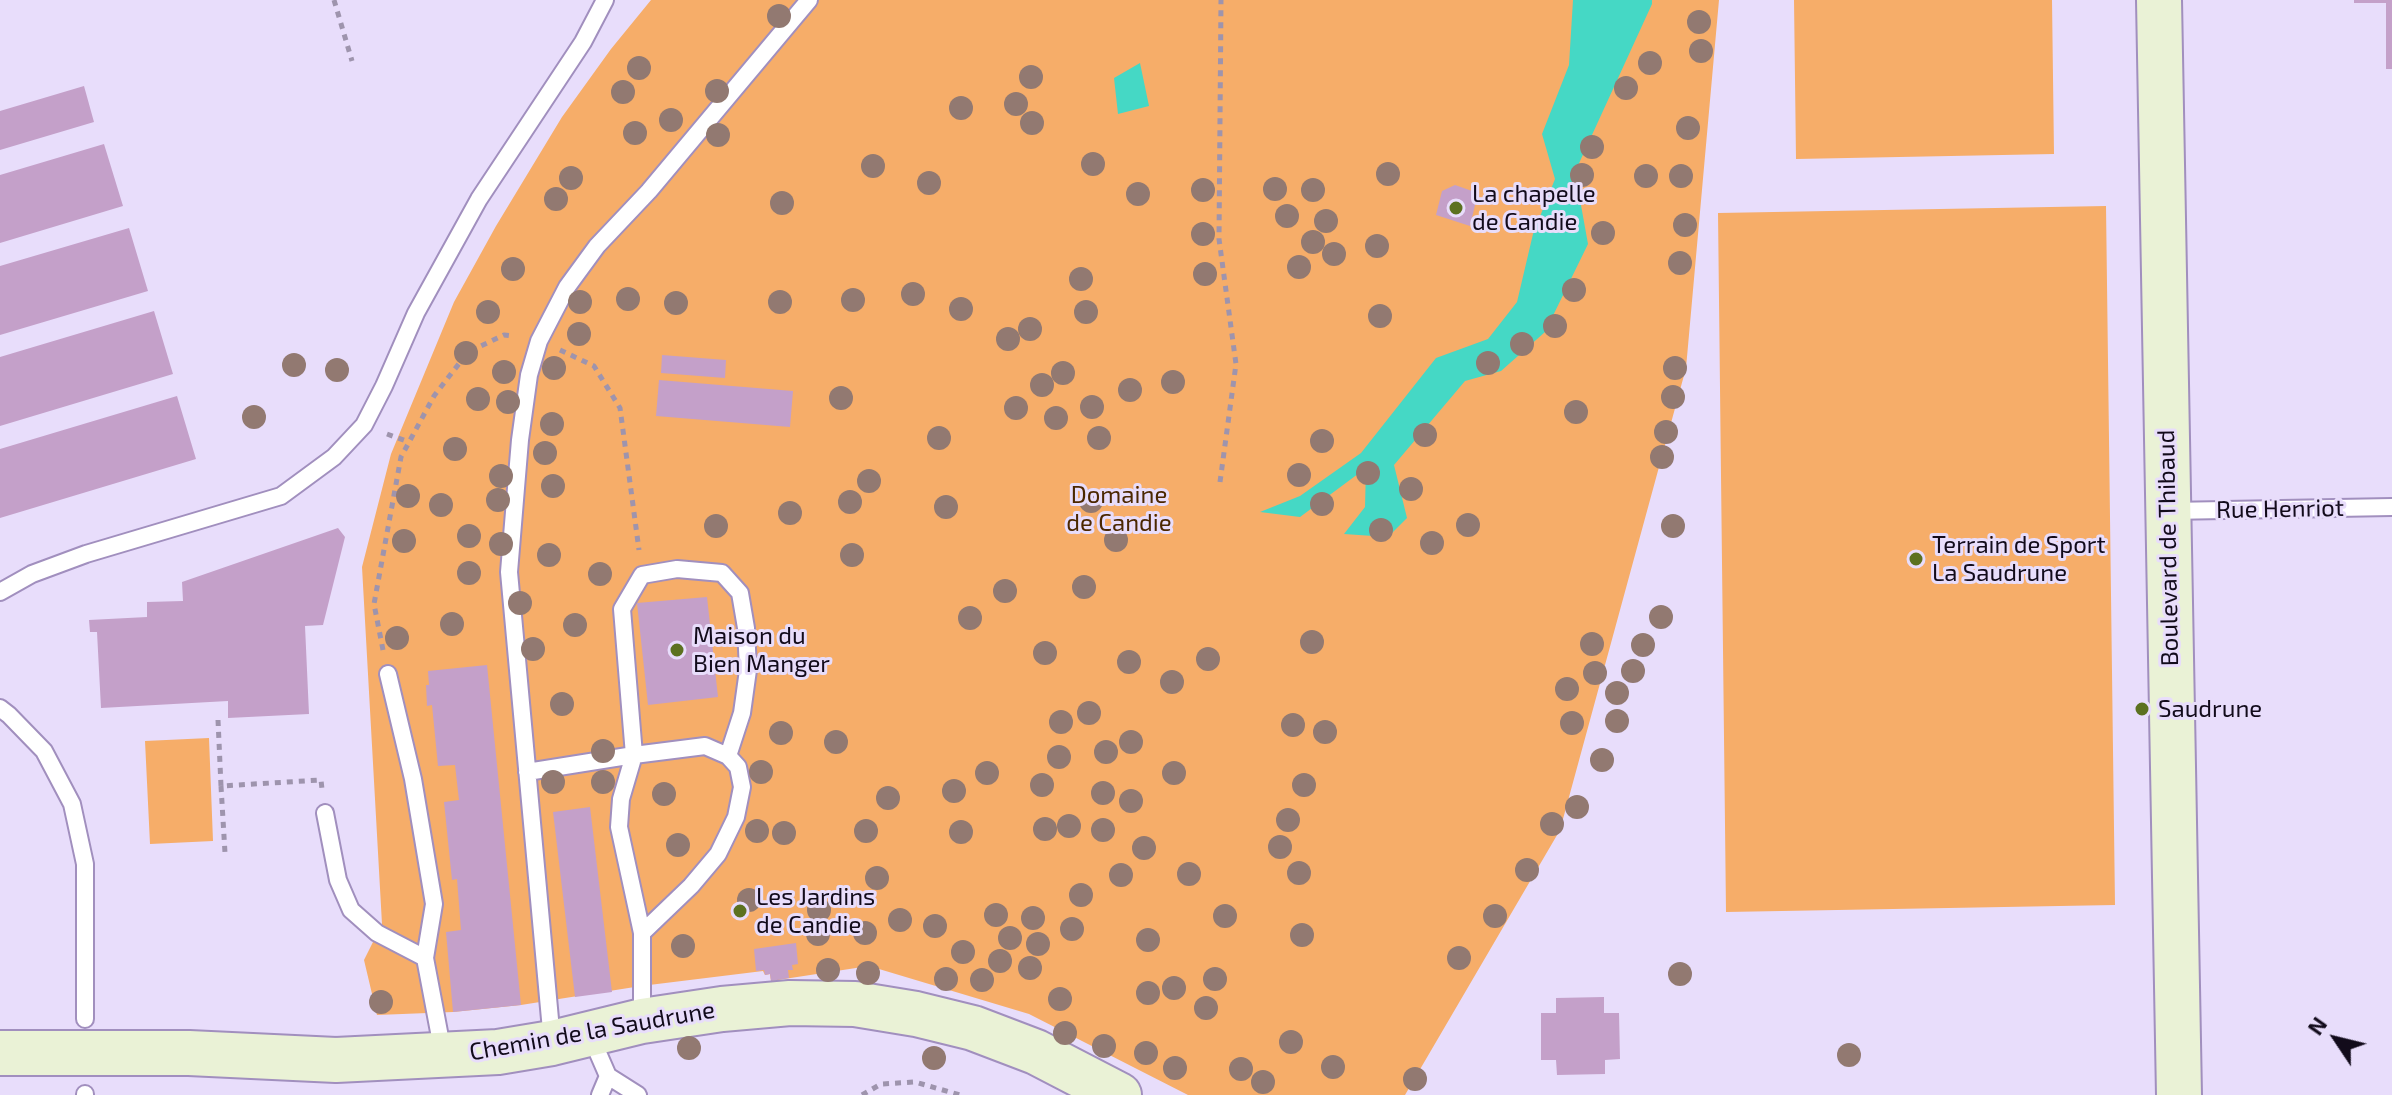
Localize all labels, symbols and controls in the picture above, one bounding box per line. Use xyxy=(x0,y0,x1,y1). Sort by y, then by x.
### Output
place label: La chapelle de Candie xyxy=(1472,180,1596,236)
marker: La chapelle de Candie xyxy=(1447,199,1465,217)
street label: Boulevard de Thibaud xyxy=(2152,430,2184,666)
park label: Domaine de Candie xyxy=(1066,481,1172,537)
street label: Rue Henriot xyxy=(2216,493,2344,525)
place label: Terrain de Sport La Saudrune xyxy=(1932,531,2106,587)
marker: Terrain de Sport La Saudrune xyxy=(1907,550,1925,568)
place label: Maison du Bien Manger xyxy=(693,622,830,678)
marker: Maison du Bien Manger xyxy=(668,641,686,659)
place label: Saudrune xyxy=(2158,695,2262,723)
marker: Saudrune xyxy=(2133,700,2151,718)
place label: Les Jardins de Candie xyxy=(756,883,875,939)
marker: Les Jardins de Candie xyxy=(731,902,749,920)
street label: Chemin de la Saudrune xyxy=(467,995,717,1067)
north arrow xyxy=(2296,999,2376,1079)
text: N xyxy=(2301,1011,2332,1039)

